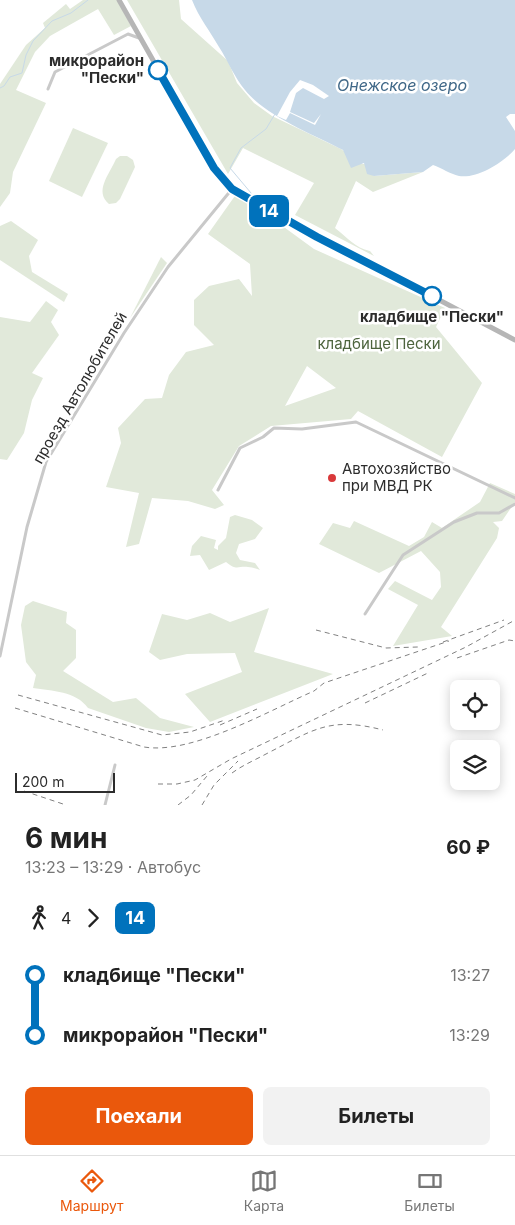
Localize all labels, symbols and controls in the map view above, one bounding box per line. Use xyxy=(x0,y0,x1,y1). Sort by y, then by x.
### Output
place label: микрорайон "Пески" xyxy=(49,51,144,87)
marker: микрорайон "Пески" xyxy=(148,60,168,80)
water label: Онежское озеро xyxy=(337,75,467,95)
line badge: 14 xyxy=(246,195,292,227)
text: 14 xyxy=(259,200,279,221)
marker: кладбище "Пески" xyxy=(422,286,442,306)
place label: кладбище "Пески" xyxy=(360,307,504,326)
street label: проезд Автолюбителей xyxy=(28,308,131,467)
park label: кладбище Пески xyxy=(317,334,441,353)
place label: Автохозяйство при МВД РК xyxy=(342,459,451,495)
marker: Автохозяйство при МВД РК xyxy=(326,472,338,484)
map controls xyxy=(450,680,500,790)
button: locate xyxy=(450,680,500,730)
button: layers xyxy=(450,740,500,790)
scale bar xyxy=(15,770,115,793)
text: 200 m xyxy=(22,773,64,790)
text: 6 мин xyxy=(25,821,107,855)
text: 60 ₽ xyxy=(446,836,490,859)
text: 13:23 – 13:29 · Автобус xyxy=(25,857,201,877)
icon: walk xyxy=(25,904,53,932)
icon: forward xyxy=(79,904,107,932)
text: 14 xyxy=(125,907,145,928)
text: 4 xyxy=(61,908,71,928)
text: кладбище "Пески" xyxy=(63,964,245,987)
text: 13:27 xyxy=(450,965,490,985)
text: микрорайон "Пески" xyxy=(63,1024,268,1047)
text: 13:29 xyxy=(449,1025,490,1045)
button: Поехали xyxy=(25,1087,253,1145)
button: Билеты xyxy=(263,1087,490,1145)
tab: Маршрут xyxy=(60,1167,124,1214)
tab: Карта xyxy=(244,1167,284,1214)
tab: Билеты xyxy=(404,1167,455,1214)

